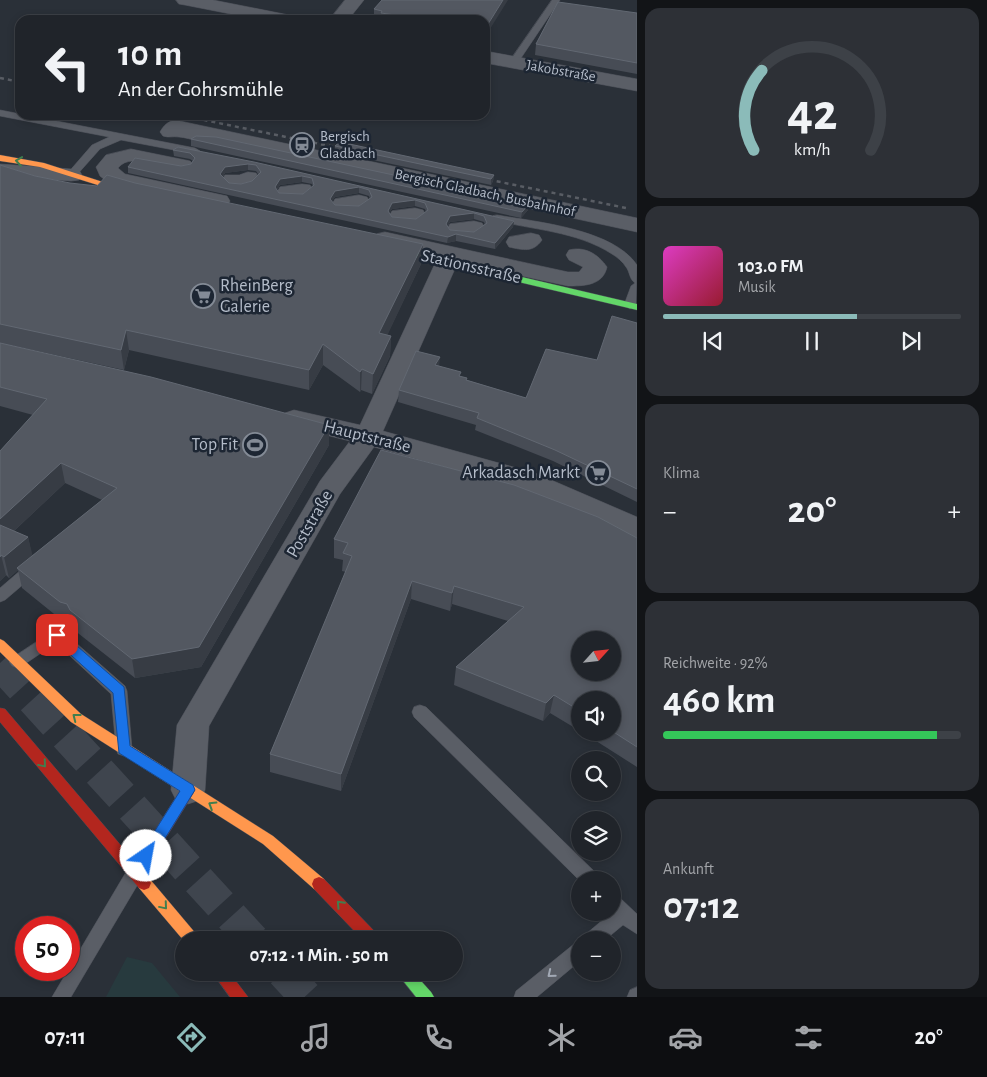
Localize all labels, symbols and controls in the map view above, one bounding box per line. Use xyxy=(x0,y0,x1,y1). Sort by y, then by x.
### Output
icon: left xyxy=(35,35,100,100)
text: 10 m xyxy=(118,37,182,72)
street label: Jakobstraße xyxy=(525,58,597,84)
text: An der Gohrsmühle xyxy=(118,78,284,100)
text: 42 xyxy=(787,87,837,139)
place label: Bergisch Gladbach xyxy=(320,129,375,161)
station icon: Bergisch Gladbach xyxy=(289,132,315,158)
text: km/h xyxy=(794,141,830,159)
one-way arrow xyxy=(15,156,23,166)
street label: Bergisch Gladbach, Busbahnhof xyxy=(393,167,578,220)
street label: Stationsstraße xyxy=(419,247,523,287)
text: 103.0 FM xyxy=(738,257,804,276)
place label: RheinBerg Galerie xyxy=(220,277,293,316)
text: Musik xyxy=(738,279,776,295)
supermarket icon: RheinBerg Galerie xyxy=(190,283,216,309)
icon: previous xyxy=(699,327,727,355)
icon: pause xyxy=(798,327,826,355)
icon: next xyxy=(897,327,925,355)
street label: Hauptstraße xyxy=(322,418,412,456)
sports icon: Top Fit xyxy=(242,432,268,458)
place label: Top Fit xyxy=(191,436,238,454)
supermarket icon: Arkadasch Markt xyxy=(585,460,611,486)
place label: Arkadasch Markt xyxy=(462,464,580,482)
text: Klima xyxy=(663,465,700,481)
street label: Poststraße xyxy=(284,487,336,561)
text: 20° xyxy=(788,492,836,530)
text: − xyxy=(663,498,676,526)
text: + xyxy=(948,498,961,526)
pin xyxy=(36,614,78,656)
icon: arrive xyxy=(43,621,71,649)
north arrow xyxy=(571,631,621,681)
map controls xyxy=(571,631,621,981)
text: Reichweite · 92% xyxy=(663,655,768,671)
text: 460 km xyxy=(663,682,775,720)
button: sound xyxy=(571,691,621,741)
one-way arrow xyxy=(72,714,81,723)
button: search xyxy=(571,751,621,801)
one-way arrow xyxy=(37,758,46,767)
one-way arrow xyxy=(209,801,218,811)
button: layers xyxy=(571,811,621,861)
position arrow xyxy=(119,829,171,881)
text: Ankunft xyxy=(663,861,714,877)
button: + xyxy=(571,871,621,921)
text: 07:12 xyxy=(663,888,740,926)
one-way arrow xyxy=(158,901,167,910)
one-way arrow xyxy=(337,901,346,910)
speed limit sign: 50 xyxy=(15,916,80,981)
button: − xyxy=(571,931,621,981)
text: 07:12 · 1 Min. · 50 m xyxy=(250,946,388,965)
one-way arrow xyxy=(548,968,557,977)
icon: directions xyxy=(174,1020,209,1055)
icon: music xyxy=(298,1020,333,1055)
icon: phone xyxy=(421,1020,456,1055)
icon: climate xyxy=(544,1020,579,1055)
icon: car xyxy=(668,1020,703,1055)
icon: filters xyxy=(791,1020,826,1055)
text: 07:11 xyxy=(44,1026,86,1048)
text: 20° xyxy=(914,1026,943,1048)

